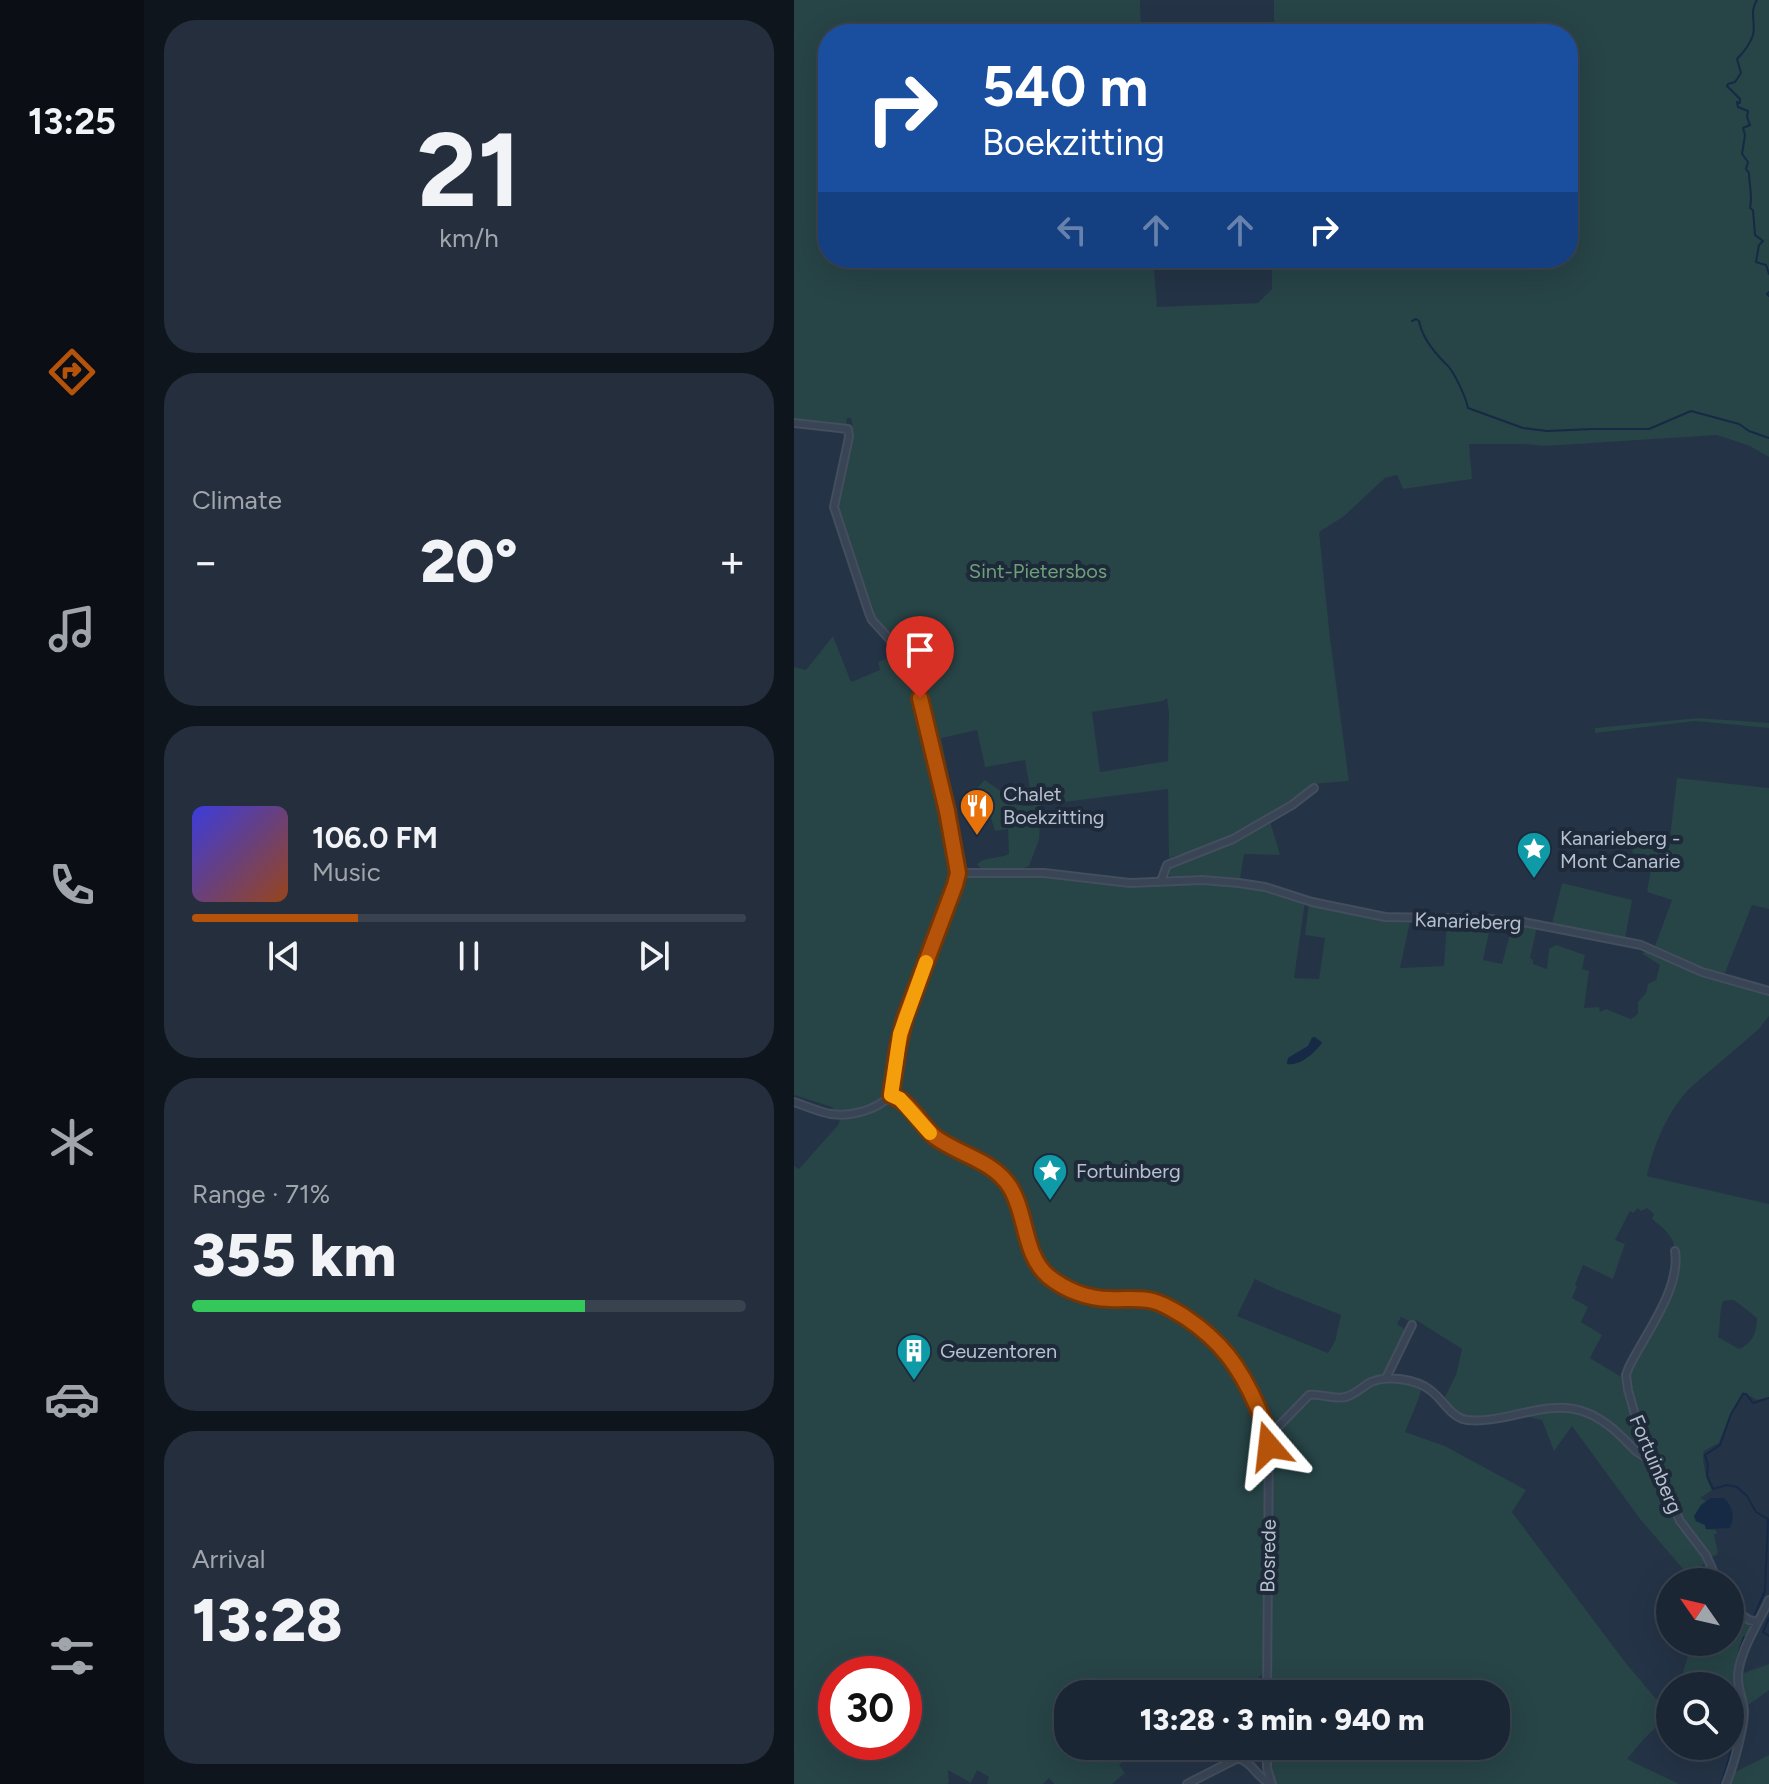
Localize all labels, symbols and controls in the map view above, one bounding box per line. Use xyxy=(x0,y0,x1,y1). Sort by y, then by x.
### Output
text: 540 m xyxy=(982,53,1148,120)
icon: right xyxy=(850,56,954,160)
text: 13:25 xyxy=(28,100,116,143)
text: 21 xyxy=(417,107,521,232)
text: Boekzitting xyxy=(982,121,1165,164)
icon: left xyxy=(1050,208,1094,252)
icon: ahead xyxy=(1134,208,1178,252)
icon: ahead xyxy=(1218,208,1262,252)
icon: right xyxy=(1302,208,1346,252)
text: km/h xyxy=(439,222,499,254)
icon: directions xyxy=(44,344,100,400)
text: Climate xyxy=(192,484,282,516)
text: 20° xyxy=(420,525,518,597)
text: − xyxy=(192,535,219,588)
text: + xyxy=(719,535,746,588)
park label: Sint-Pietersbos xyxy=(969,559,1107,583)
icon: music xyxy=(44,601,100,657)
pin xyxy=(886,616,954,698)
icon: arrive xyxy=(898,628,942,672)
place label: Chalet Boekzitting xyxy=(1003,782,1105,829)
restaurant icon: Chalet Boekzitting xyxy=(958,787,996,837)
text: 106.0 FM xyxy=(312,819,438,856)
place label: Kanarieberg - Mont Canarie xyxy=(1560,826,1681,873)
place icon: Kanarieberg - Mont Canarie xyxy=(1515,830,1553,880)
text: Music xyxy=(312,856,381,888)
icon: phone xyxy=(44,857,100,913)
street label: Kanarieberg xyxy=(1414,907,1522,935)
icon: previous xyxy=(262,934,306,978)
icon: pause xyxy=(447,934,491,978)
icon: next xyxy=(632,934,676,978)
icon: climate xyxy=(44,1114,100,1170)
place icon: Fortuinberg xyxy=(1031,1152,1069,1202)
place label: Fortuinberg xyxy=(1076,1159,1181,1183)
text: Range · 71% xyxy=(192,1178,330,1210)
text: 355 km xyxy=(192,1219,396,1291)
building icon: Geuzentoren xyxy=(895,1332,933,1382)
place label: Geuzentoren xyxy=(940,1339,1057,1363)
icon: car xyxy=(44,1371,100,1427)
position arrow xyxy=(1227,1404,1311,1488)
street label: Fortuinberg xyxy=(1624,1411,1688,1517)
street label: Bosrede xyxy=(1255,1519,1281,1593)
text: Arrival xyxy=(192,1543,265,1575)
north arrow xyxy=(1656,1568,1744,1656)
map controls xyxy=(1656,1568,1744,1760)
text: 13:28 xyxy=(192,1584,343,1656)
icon: filters xyxy=(44,1628,100,1684)
speed limit sign: 30 xyxy=(818,1656,922,1760)
button: search xyxy=(1656,1672,1744,1760)
text: 13:28 · 3 min · 940 m xyxy=(1140,1701,1424,1738)

